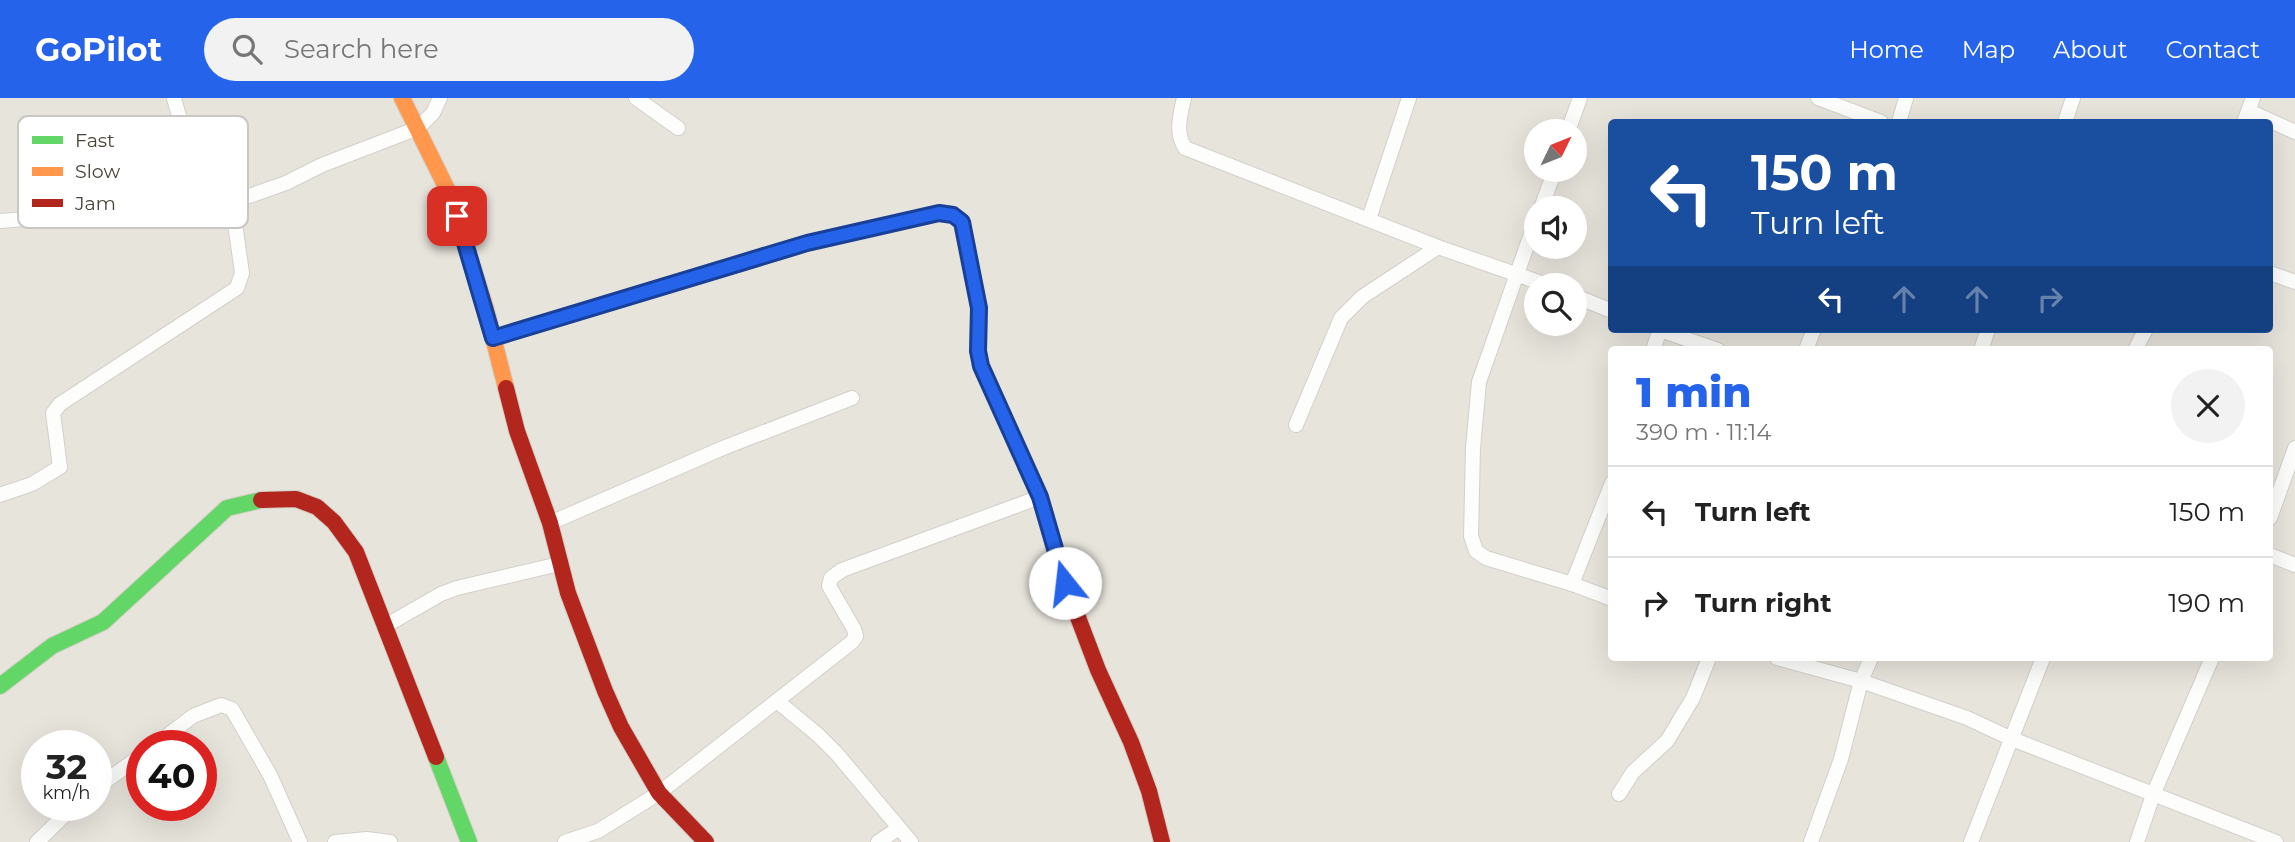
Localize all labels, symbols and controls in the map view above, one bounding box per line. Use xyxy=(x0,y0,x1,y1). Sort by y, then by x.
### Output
search box xyxy=(204,18,694,81)
text: GoPilot xyxy=(35,29,162,69)
icon: search xyxy=(228,30,266,68)
text: Search here xyxy=(284,33,439,65)
text: Home xyxy=(1849,35,1924,64)
text: Map xyxy=(1962,35,2015,64)
text: About xyxy=(2053,35,2127,64)
text: Contact xyxy=(2165,35,2260,64)
legend xyxy=(18,116,248,228)
north arrow xyxy=(1524,119,1587,182)
map controls xyxy=(1524,119,1587,336)
text: Fast xyxy=(75,129,115,152)
text: 150 m xyxy=(1751,143,1898,202)
icon: left xyxy=(1636,147,1727,238)
text: Slow xyxy=(75,160,120,183)
pin xyxy=(427,186,487,246)
text: Jam xyxy=(74,192,116,215)
button: sound xyxy=(1524,196,1587,259)
icon: arrive xyxy=(438,197,476,235)
text: Turn left xyxy=(1751,203,1885,242)
button: search xyxy=(1524,273,1587,336)
icon: left xyxy=(1812,280,1850,318)
icon: ahead xyxy=(1885,280,1923,318)
icon: ahead xyxy=(1958,280,1996,318)
icon: right xyxy=(2031,280,2069,318)
text: 1 min xyxy=(1636,366,1752,418)
button: close xyxy=(2171,369,2245,443)
text: 390 m · 11:14 xyxy=(1636,418,1771,446)
icon: left xyxy=(1636,493,1674,531)
text: Turn left xyxy=(1695,496,1811,528)
text: 150 m xyxy=(2169,496,2245,528)
position arrow xyxy=(1028,546,1102,620)
icon: right xyxy=(1636,584,1674,622)
text: Turn right xyxy=(1695,587,1831,619)
text: 190 m xyxy=(2168,587,2245,619)
speed limit sign: 40 xyxy=(126,730,217,821)
text: 32 xyxy=(46,745,87,788)
text: km/h xyxy=(42,782,91,804)

